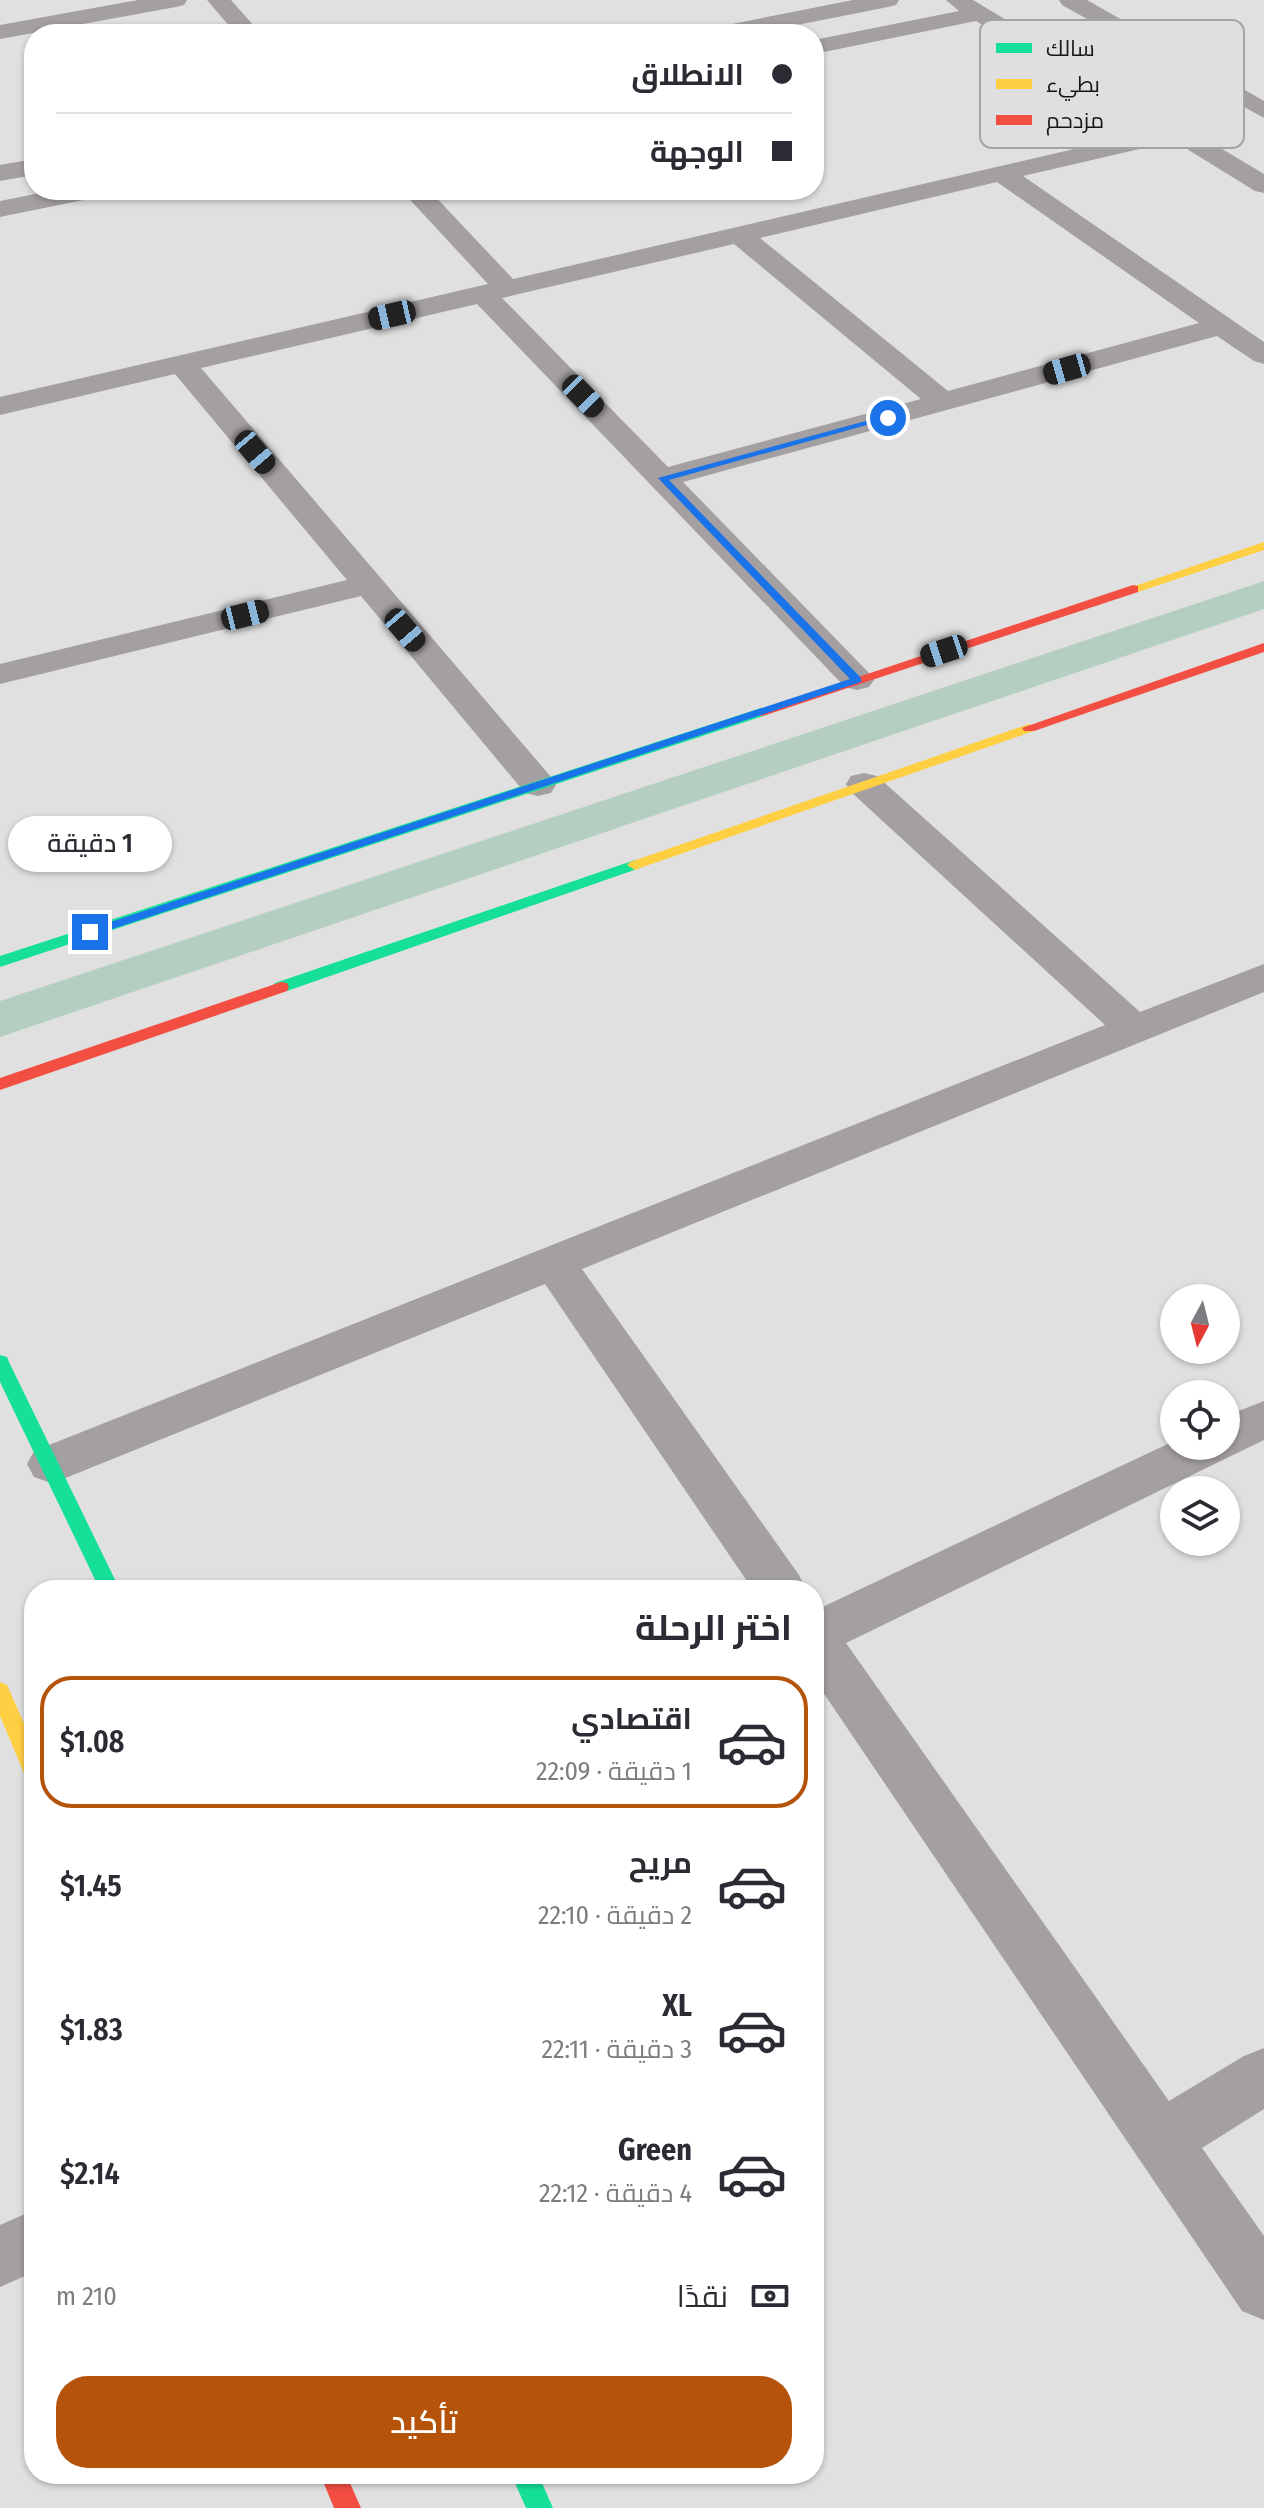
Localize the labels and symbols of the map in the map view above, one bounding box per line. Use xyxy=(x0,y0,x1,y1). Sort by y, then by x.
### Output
legend xyxy=(980,20,1244,148)
text: سالك xyxy=(1046,35,1095,62)
text: بطيء xyxy=(1046,71,1100,101)
text: مزدحم xyxy=(1046,107,1104,136)
car xyxy=(366,298,418,332)
car xyxy=(1041,351,1093,387)
car xyxy=(558,370,608,422)
route start xyxy=(870,400,906,436)
car xyxy=(230,426,280,478)
car xyxy=(219,598,271,632)
car xyxy=(380,604,430,656)
car xyxy=(917,632,971,670)
callout: 1 دقيقة xyxy=(8,816,172,872)
route end xyxy=(72,914,108,950)
north arrow xyxy=(1160,1284,1240,1364)

